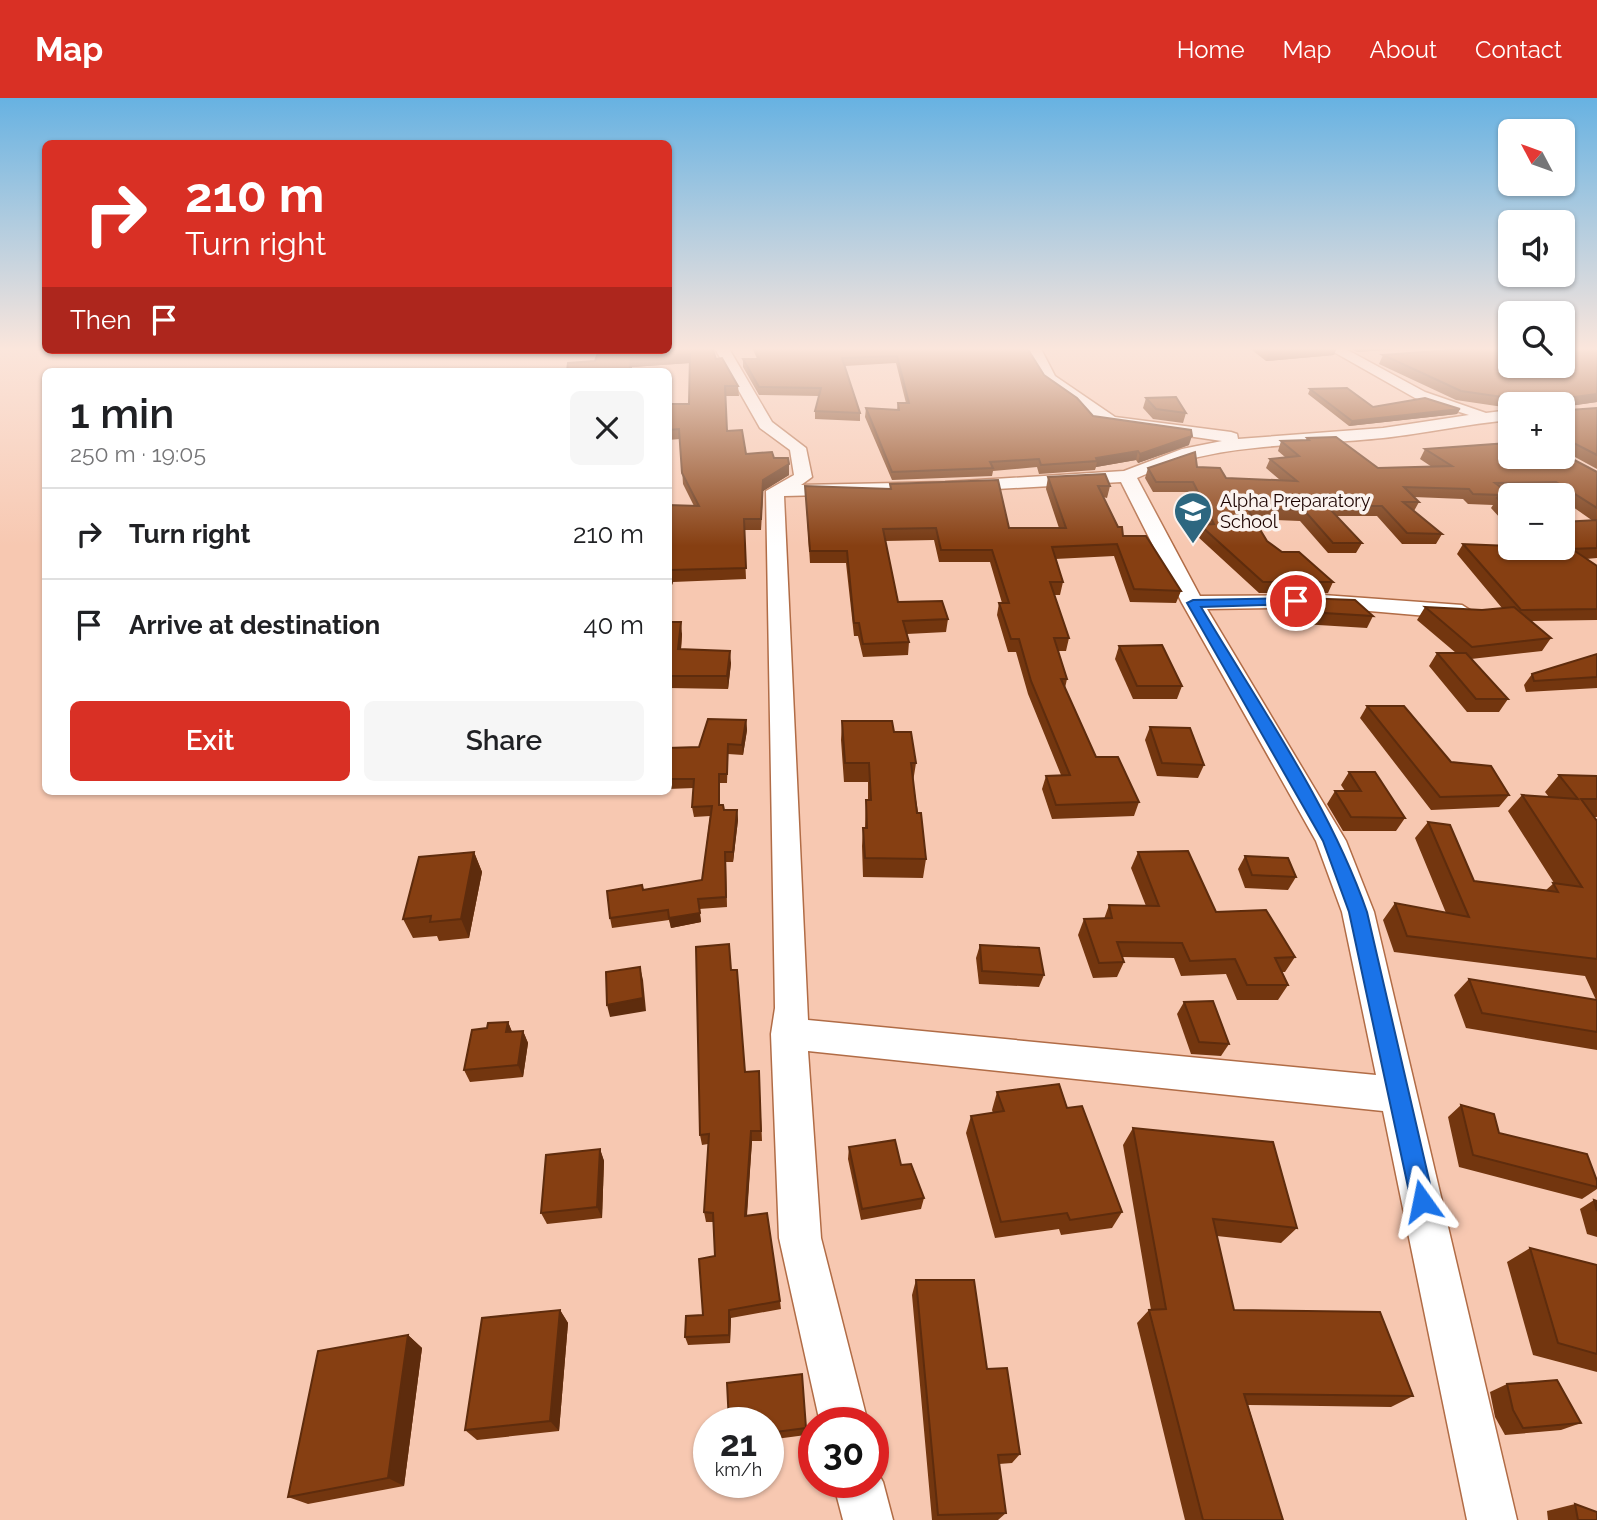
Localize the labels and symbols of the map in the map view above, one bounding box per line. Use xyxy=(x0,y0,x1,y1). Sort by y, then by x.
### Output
north arrow xyxy=(1498,119,1575,196)
school or university icon: Alpha Preparatory School xyxy=(1172,490,1214,545)
place label: Alpha Preparatory School xyxy=(1220,490,1371,532)
pin xyxy=(1266,571,1326,631)
position arrow xyxy=(1385,1164,1459,1238)
speed limit sign: 30 xyxy=(798,1407,889,1498)

